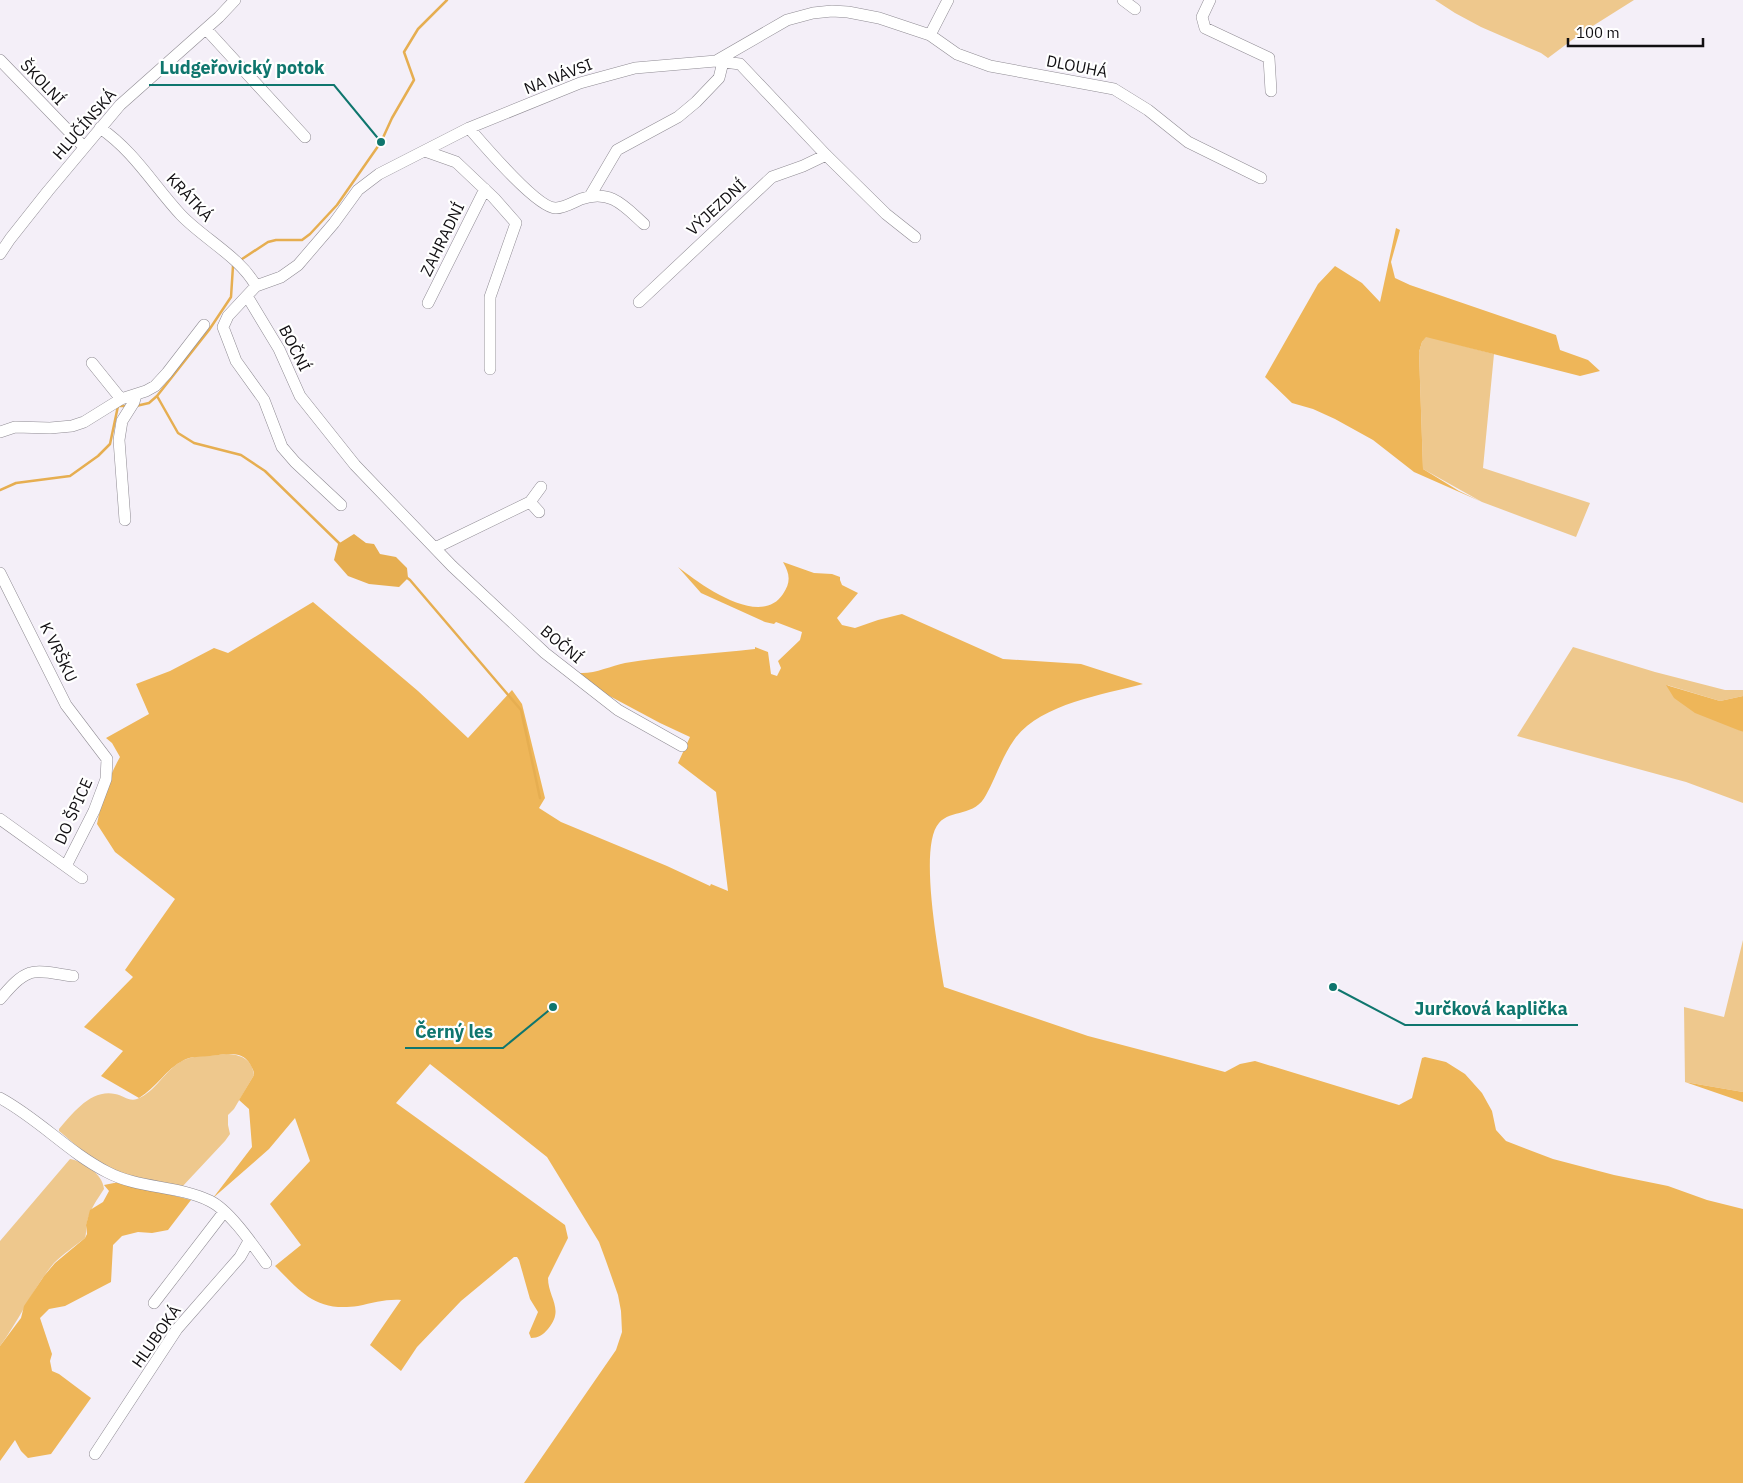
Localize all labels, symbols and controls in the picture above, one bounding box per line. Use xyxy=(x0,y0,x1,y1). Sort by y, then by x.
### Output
scale bar xyxy=(1568,15,1703,47)
text: 100 m xyxy=(1576,23,1620,42)
street label: DLOUHÁ xyxy=(1045,49,1110,82)
callout: Ludgeřovický potok xyxy=(149,52,334,85)
street label: NA NÁVSI xyxy=(521,53,595,98)
street label: ŠKOLNÍ xyxy=(16,54,70,109)
text: Ludgeřovický potok xyxy=(160,56,325,79)
street label: HLUČÍNSKÁ xyxy=(47,84,120,163)
street label: KRÁTKÁ xyxy=(163,168,218,225)
street label: VÝJEZDNÍ xyxy=(681,174,750,240)
street label: ZAHRADNÍ xyxy=(415,198,468,279)
street label: BOČNÍ xyxy=(275,321,316,375)
street label: K VRŠKU xyxy=(36,618,83,685)
street label: BOČNÍ xyxy=(537,620,588,668)
street label: DO ŠPICE xyxy=(49,774,96,847)
callout: Jurčková kaplička xyxy=(1405,992,1578,1025)
text: Jurčková kaplička xyxy=(1414,997,1568,1020)
callout: Černý les xyxy=(405,1015,503,1048)
text: Černý les xyxy=(415,1019,493,1043)
street label: HLUBOKÁ xyxy=(126,1300,185,1371)

